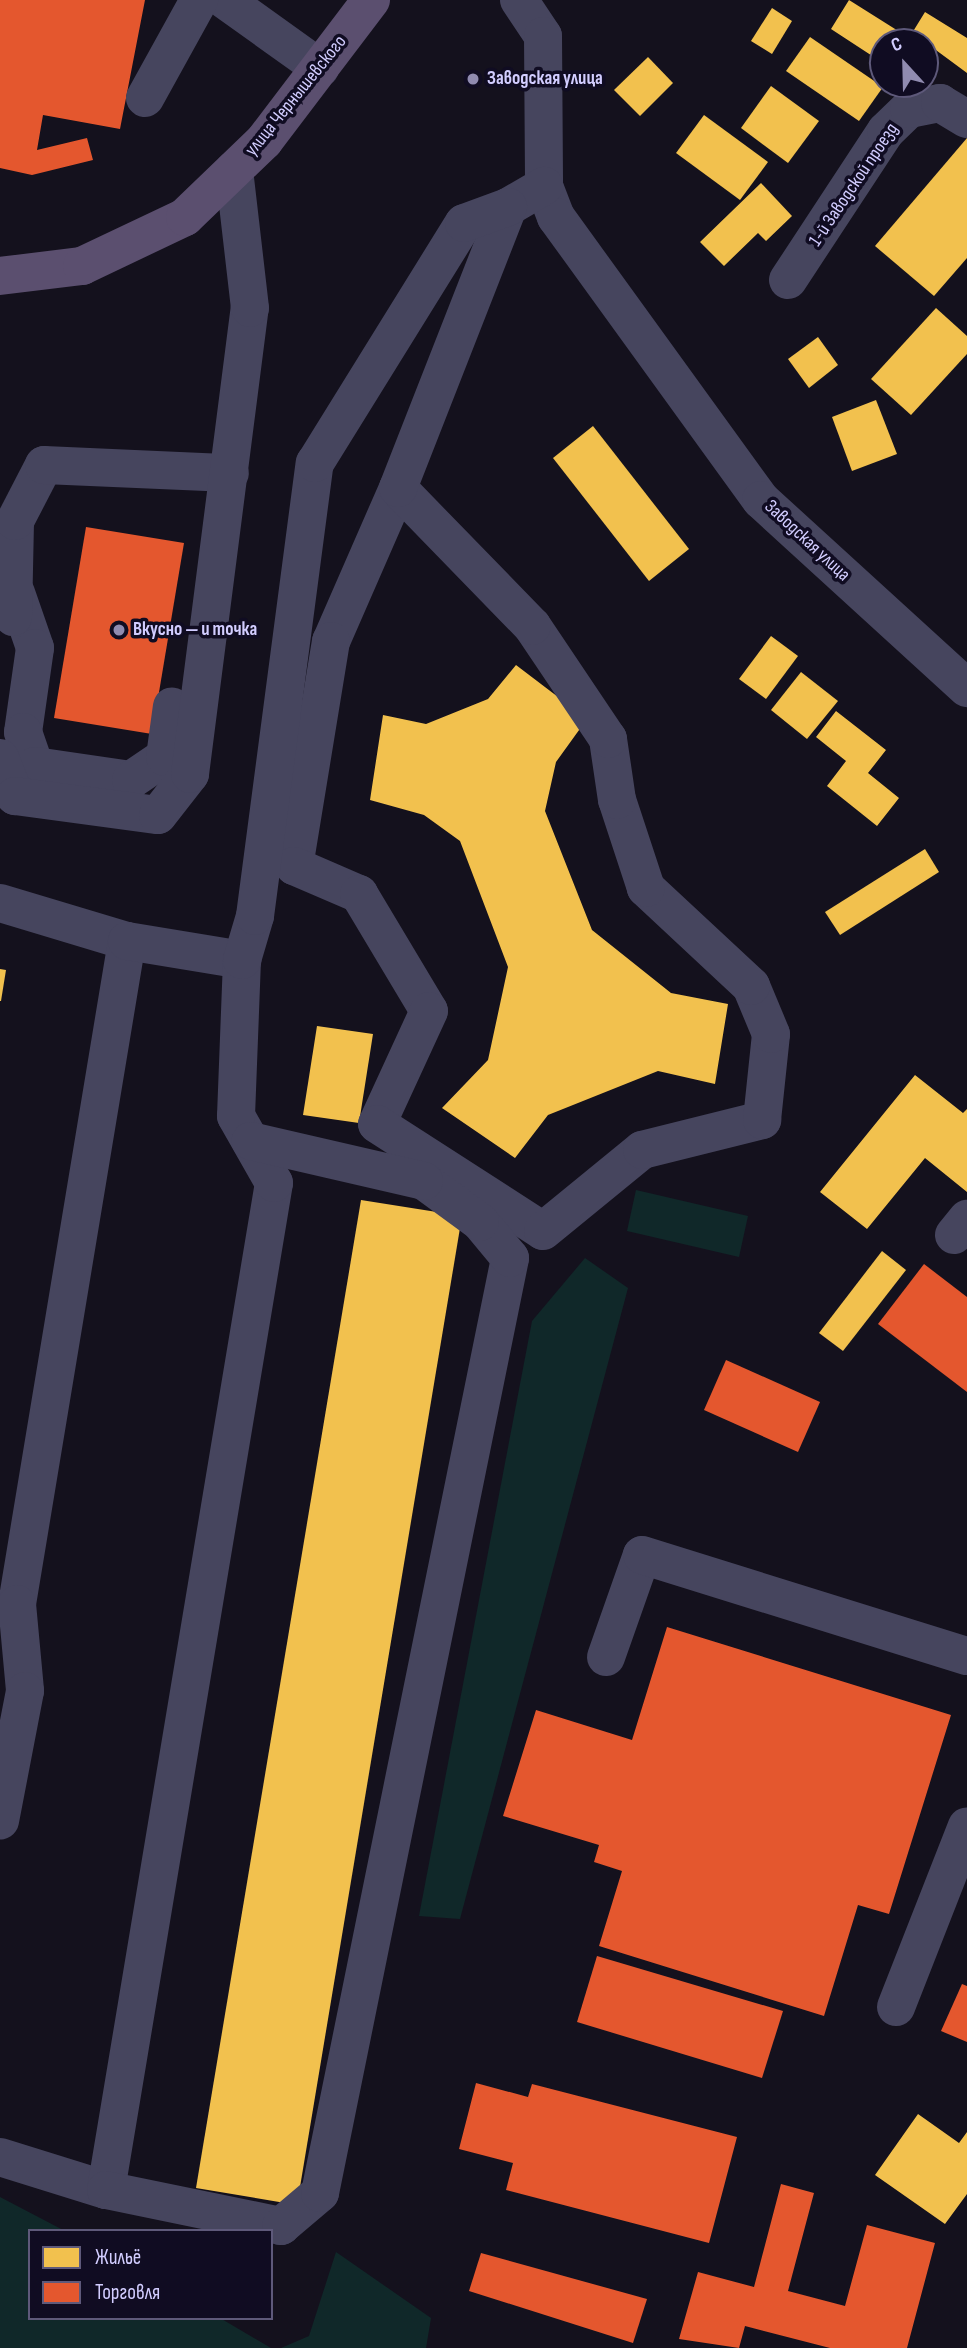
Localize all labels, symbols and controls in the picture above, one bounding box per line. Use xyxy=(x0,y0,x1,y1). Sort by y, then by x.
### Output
north arrow xyxy=(869,28,939,98)
street label: улица Чернышевского xyxy=(240,31,352,161)
text: С xyxy=(888,32,906,57)
place label: Заводская улица xyxy=(487,68,603,90)
marker: Заводская улица xyxy=(465,71,481,87)
street label: 1-й Заводской проезд xyxy=(804,119,904,251)
street label: Заводская улица xyxy=(759,496,855,586)
place label: Вкусно — и точка xyxy=(133,619,257,641)
marker: Вкусно — и точка xyxy=(111,622,127,638)
legend xyxy=(28,2229,273,2320)
text: Жильё xyxy=(95,2245,141,2270)
text: Торговля xyxy=(95,2280,160,2305)

